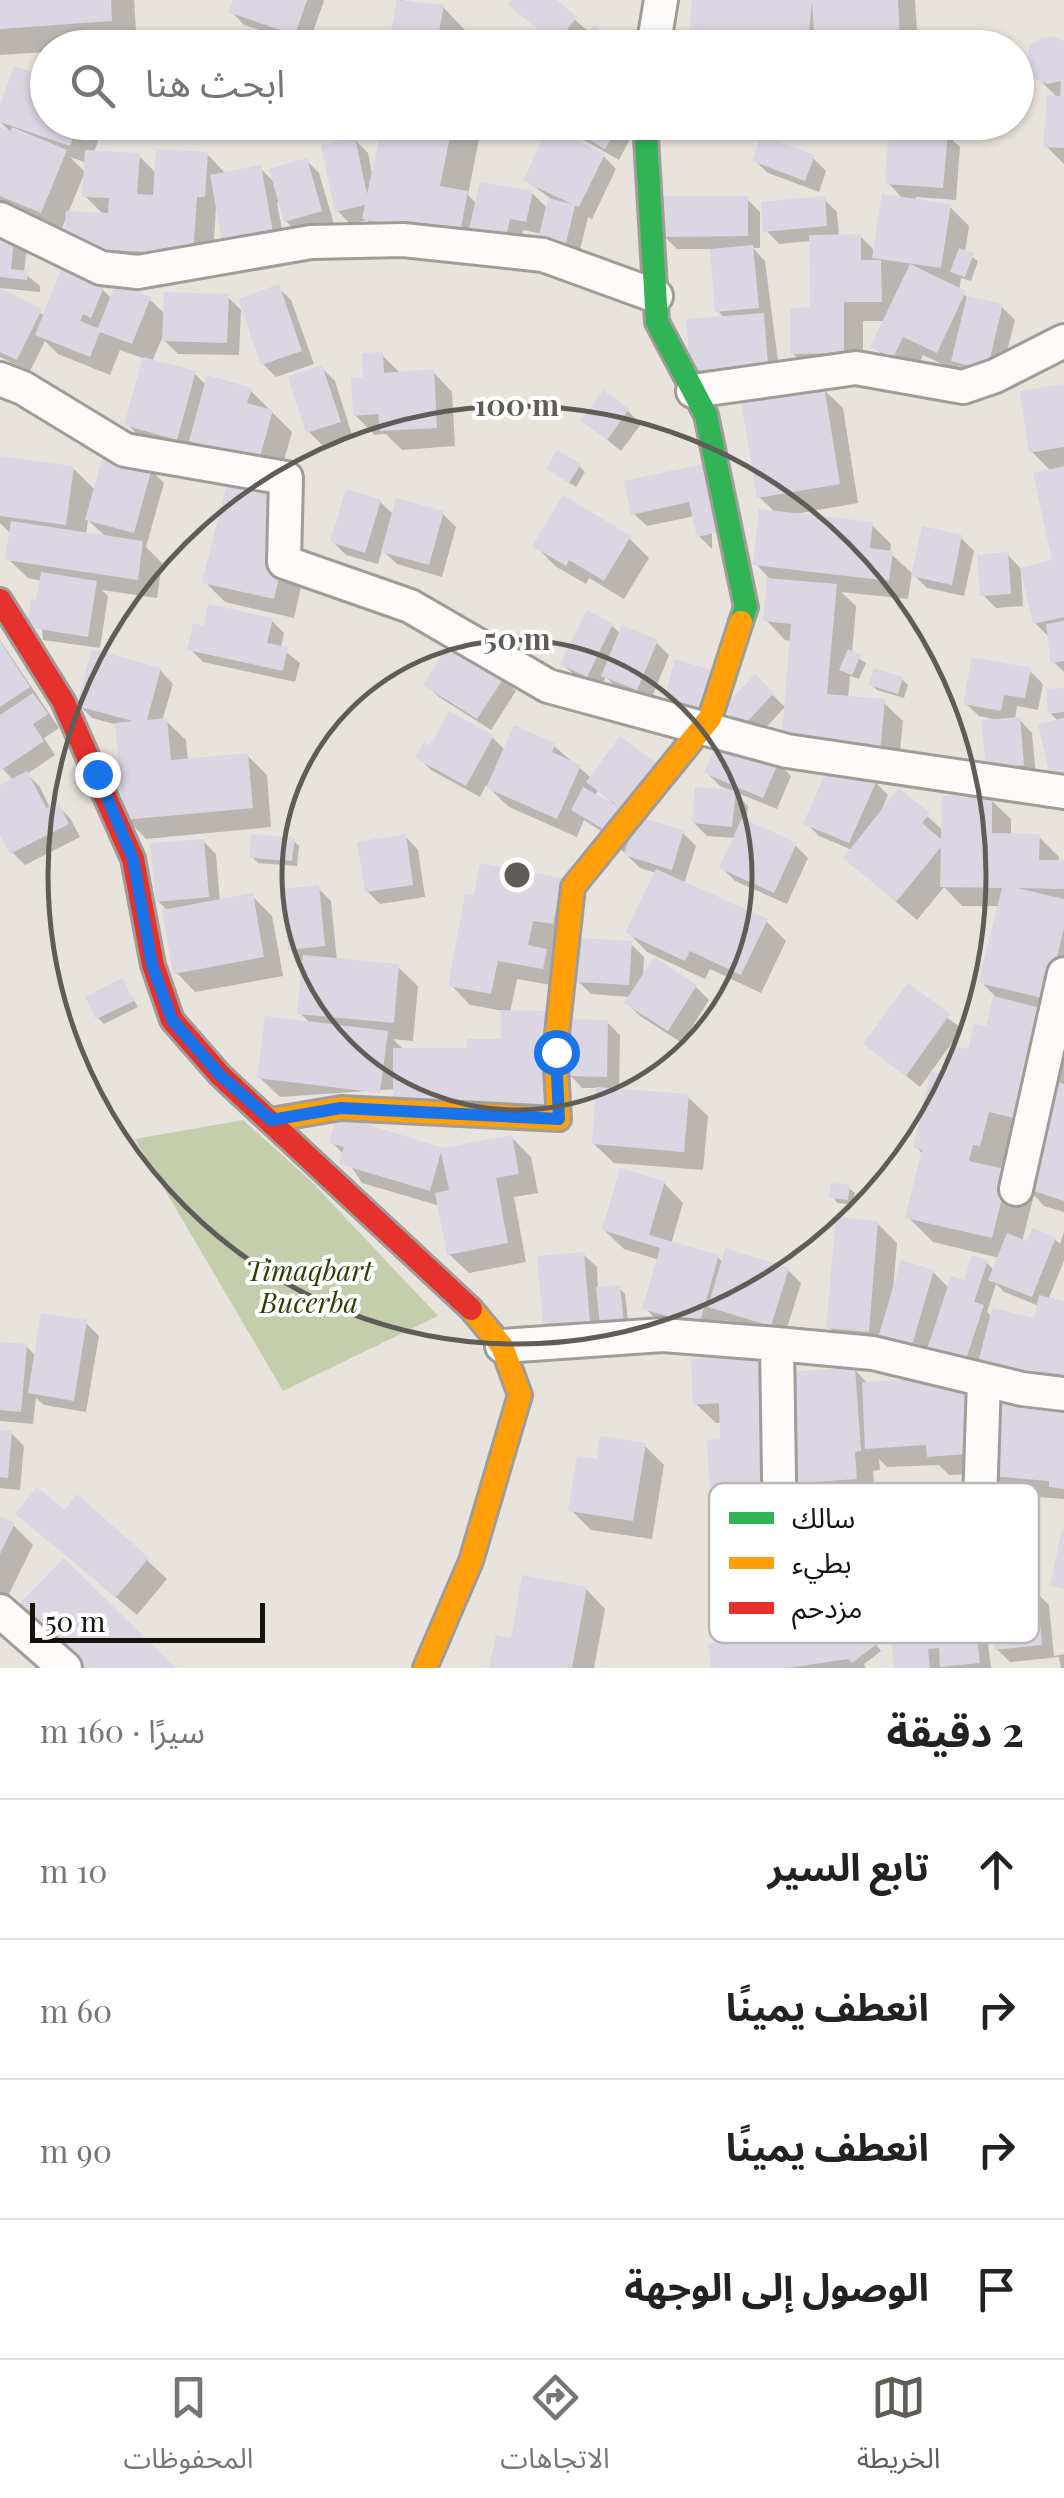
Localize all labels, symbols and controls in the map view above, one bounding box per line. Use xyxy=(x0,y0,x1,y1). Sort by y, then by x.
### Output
search box xyxy=(30,30,1034,140)
text: ابحث هنا xyxy=(145,56,285,107)
icon: search xyxy=(65,58,120,113)
text: 100 m xyxy=(475,384,559,424)
text: 50 m xyxy=(483,618,551,658)
route end xyxy=(75,752,121,798)
centre of rings xyxy=(499,857,535,893)
route start xyxy=(534,1030,580,1076)
park label: Timaqbart Bucerba xyxy=(245,1251,374,1320)
legend xyxy=(709,1483,1039,1643)
text: سالك xyxy=(792,1498,855,1535)
text: بطيء xyxy=(792,1543,852,1584)
text: مزدحم xyxy=(792,1588,863,1630)
scale bar xyxy=(30,1598,265,1642)
text: 50 m xyxy=(45,1602,105,1639)
text: 2 دقيقة xyxy=(887,1702,1024,1758)
text: سيرًا · 160 m xyxy=(40,1708,205,1751)
text: تابع السير xyxy=(768,1840,929,1891)
icon: ahead xyxy=(969,1842,1024,1897)
text: 10 m xyxy=(40,1848,107,1891)
text: انعطف يمينًا xyxy=(726,1980,929,2031)
icon: right xyxy=(969,1982,1024,2037)
text: 60 m xyxy=(40,1988,112,2031)
text: انعطف يمينًا xyxy=(726,2120,929,2171)
icon: right xyxy=(969,2122,1024,2177)
text: 90 m xyxy=(40,2128,112,2171)
text: الوصول إلى الوجهة xyxy=(624,2260,929,2311)
icon: arrive xyxy=(969,2262,1024,2317)
tab: المحفوظات xyxy=(123,2370,253,2489)
tab: الاتجاهات xyxy=(500,2370,610,2489)
tab: الخريطة xyxy=(857,2370,941,2489)

